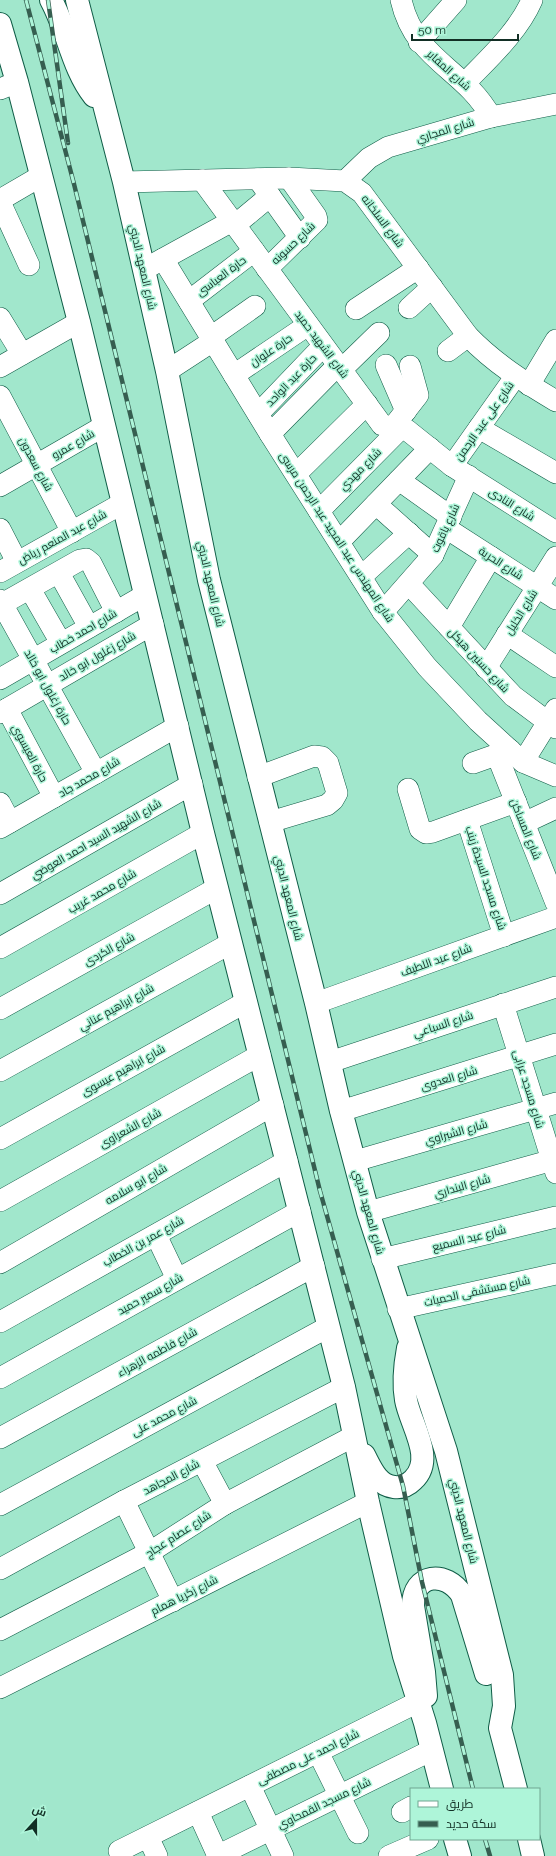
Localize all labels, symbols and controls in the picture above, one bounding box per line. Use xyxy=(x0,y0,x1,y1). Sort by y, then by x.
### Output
scale bar xyxy=(412,16,518,42)
text: 50 m xyxy=(418,23,446,37)
street label: شارع المقابر xyxy=(423,47,473,94)
street label: شارع المجاري xyxy=(414,115,476,147)
street label: شارع السلخانه xyxy=(358,193,406,251)
street label: شارع حسونه xyxy=(269,219,318,268)
street label: شارع المعهد الديني xyxy=(124,223,159,312)
street label: حارة العباسى xyxy=(194,254,249,299)
street label: شارع الشهيد حميد xyxy=(291,308,351,381)
street label: حارة علوان xyxy=(248,332,295,369)
street label: حارة عبد الواحد xyxy=(263,352,319,409)
street label: شارع على عبد الرحمن xyxy=(452,379,517,464)
street label: شارع عمرو xyxy=(49,427,98,463)
street label: شارع سعدون xyxy=(15,435,55,494)
street label: شارع مهدي xyxy=(337,446,386,495)
street label: شارع المهندس عبد المجيد عبد الرحمن مرسى xyxy=(276,450,397,625)
street label: شارع النادى xyxy=(486,485,537,524)
street label: شارع ياقوت xyxy=(429,502,463,555)
street label: شارع عبد المنعم رياض xyxy=(16,508,109,568)
street label: شارع المعهد الديني xyxy=(192,540,227,629)
street label: شارع الحرية xyxy=(476,544,525,583)
street label: شارع الخليل xyxy=(502,587,541,638)
street label: شارع احمد خطاب xyxy=(47,607,120,657)
street label: شارع حسنين هيكل xyxy=(445,625,512,696)
street label: شارع زغلول ابو خالد xyxy=(56,629,139,685)
street label: حارة زغلول ابو خالد xyxy=(22,647,74,727)
street label: حارة العيسوي xyxy=(7,722,50,785)
street label: شارع محمد جاد xyxy=(56,755,123,801)
street label: شارع الشهيد السيد احمد العوضي xyxy=(29,797,164,883)
street label: شارع المساكن xyxy=(506,797,544,862)
street label: شارع مسجد السيدة زينب xyxy=(462,824,508,932)
street label: شارع المعهد الديني xyxy=(270,854,305,943)
street label: شارع محمد غريب xyxy=(66,867,139,917)
street label: شارع الكردى xyxy=(82,930,137,970)
street label: شارع عبد اللطيف xyxy=(399,942,474,980)
street label: شارع ابراهيم عناني xyxy=(76,981,157,1035)
street label: شارع السباعي xyxy=(412,1009,475,1042)
street label: شارع ابراهيم عيسوى xyxy=(79,1042,168,1100)
street label: شارع مسجد عرابى xyxy=(509,1048,547,1130)
street label: شارع العدوى xyxy=(419,1064,479,1094)
street label: شارع الشعراوى xyxy=(97,1106,164,1152)
street label: شارع الشبراوي xyxy=(423,1117,490,1150)
street label: شارع ابو سلامه xyxy=(103,1162,170,1208)
street label: شارع المعهد الديني xyxy=(348,1168,387,1257)
street label: شارع البنداري xyxy=(432,1172,492,1203)
street label: شارع عمر بن الخطاب xyxy=(101,1214,186,1270)
street label: شارع عبد السميع xyxy=(431,1223,508,1255)
street label: شارع سمير حميد xyxy=(115,1271,186,1319)
street label: شارع مستشفى الحميات xyxy=(423,1274,532,1310)
street label: شارع فاطمه الزهراء xyxy=(115,1325,200,1381)
street label: شارع محمد على xyxy=(129,1394,200,1440)
street label: شارع المجاهد xyxy=(141,1457,202,1499)
street label: شارع المعهد الديني xyxy=(445,1477,480,1566)
street label: شارع عصام عجاج xyxy=(143,1508,214,1561)
street label: شارع زكريا همام xyxy=(149,1573,220,1619)
street label: شارع احمد على مصطفى xyxy=(255,1727,362,1789)
street label: شارع مسجد القمحاوي xyxy=(275,1775,374,1833)
legend xyxy=(410,1788,540,1840)
text: طريق xyxy=(446,1797,474,1811)
north arrow xyxy=(16,1800,56,1840)
text: ش xyxy=(30,1803,48,1820)
text: سكة حديد xyxy=(446,1817,497,1831)

